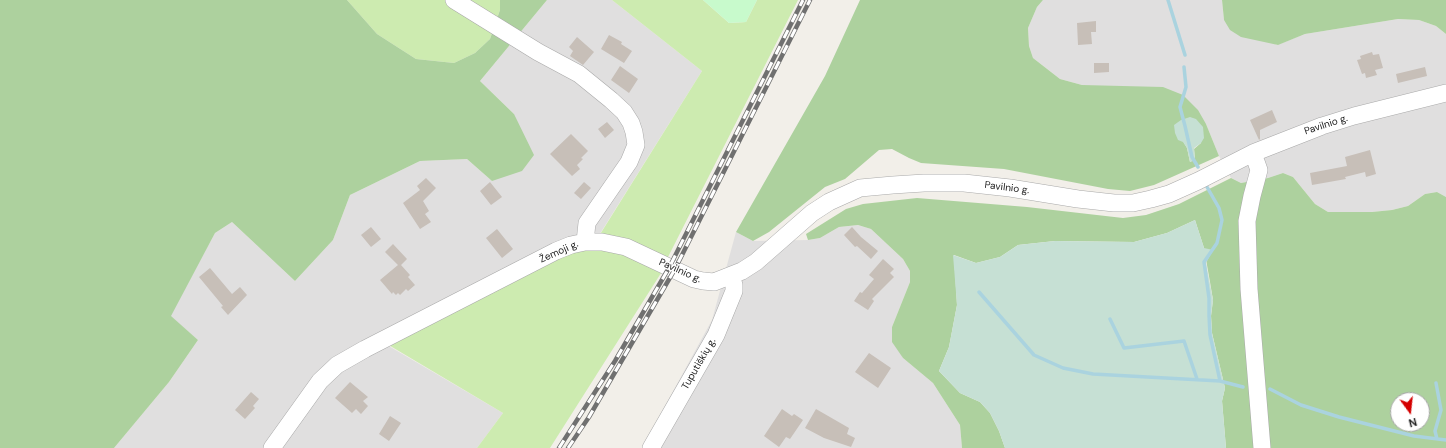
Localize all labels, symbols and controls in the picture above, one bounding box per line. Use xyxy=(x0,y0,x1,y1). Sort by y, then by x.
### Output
street label: Pavilnio g. xyxy=(1303,112,1349,138)
street label: Pavilnio g. xyxy=(984,179,1030,197)
street label: Žemoji g. xyxy=(538,238,580,266)
street label: Pavilnio g. xyxy=(657,256,703,286)
street label: Tuputiškių g. xyxy=(679,336,719,392)
north arrow xyxy=(1390,392,1430,432)
text: N xyxy=(1407,415,1419,430)

